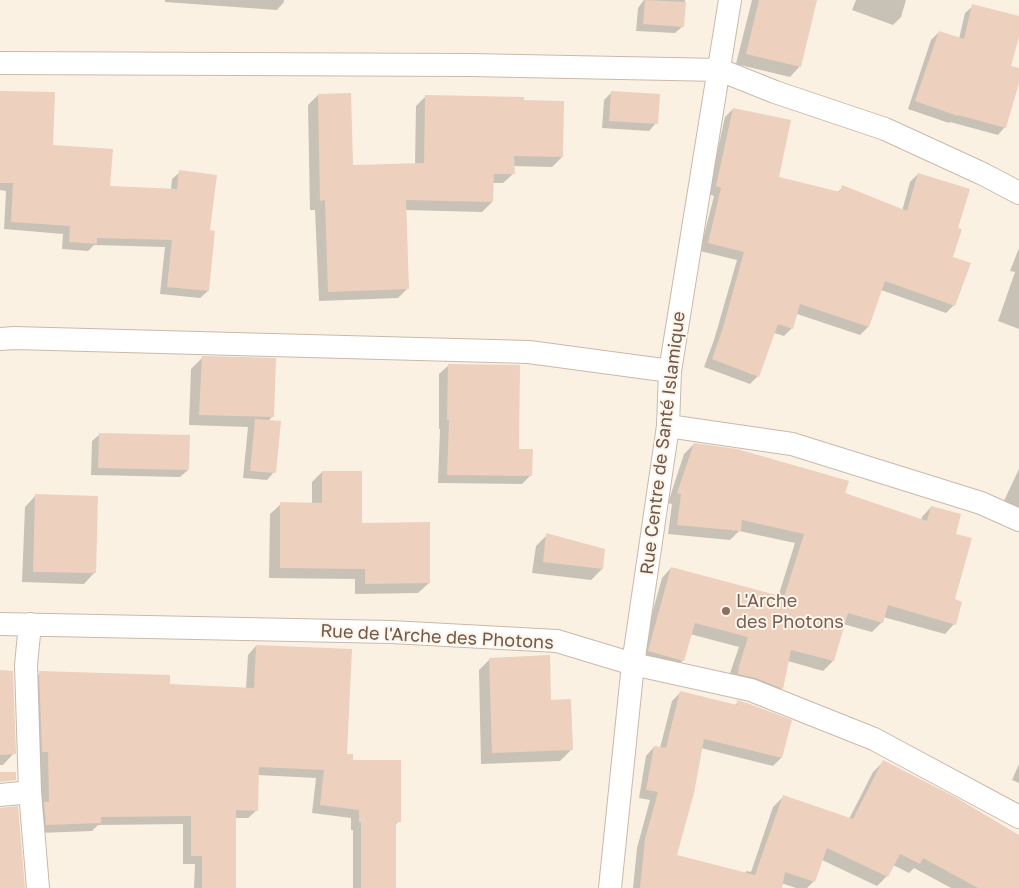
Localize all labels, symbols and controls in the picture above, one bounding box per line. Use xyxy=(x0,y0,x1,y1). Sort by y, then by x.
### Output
street label: Rue Centre de Santé Islamique xyxy=(636,310,690,576)
place label: L'Arche des Photons xyxy=(736,590,844,632)
marker: L'Arche des Photons xyxy=(720,605,732,617)
street label: Rue de l'Arche des Photons xyxy=(320,620,554,654)

